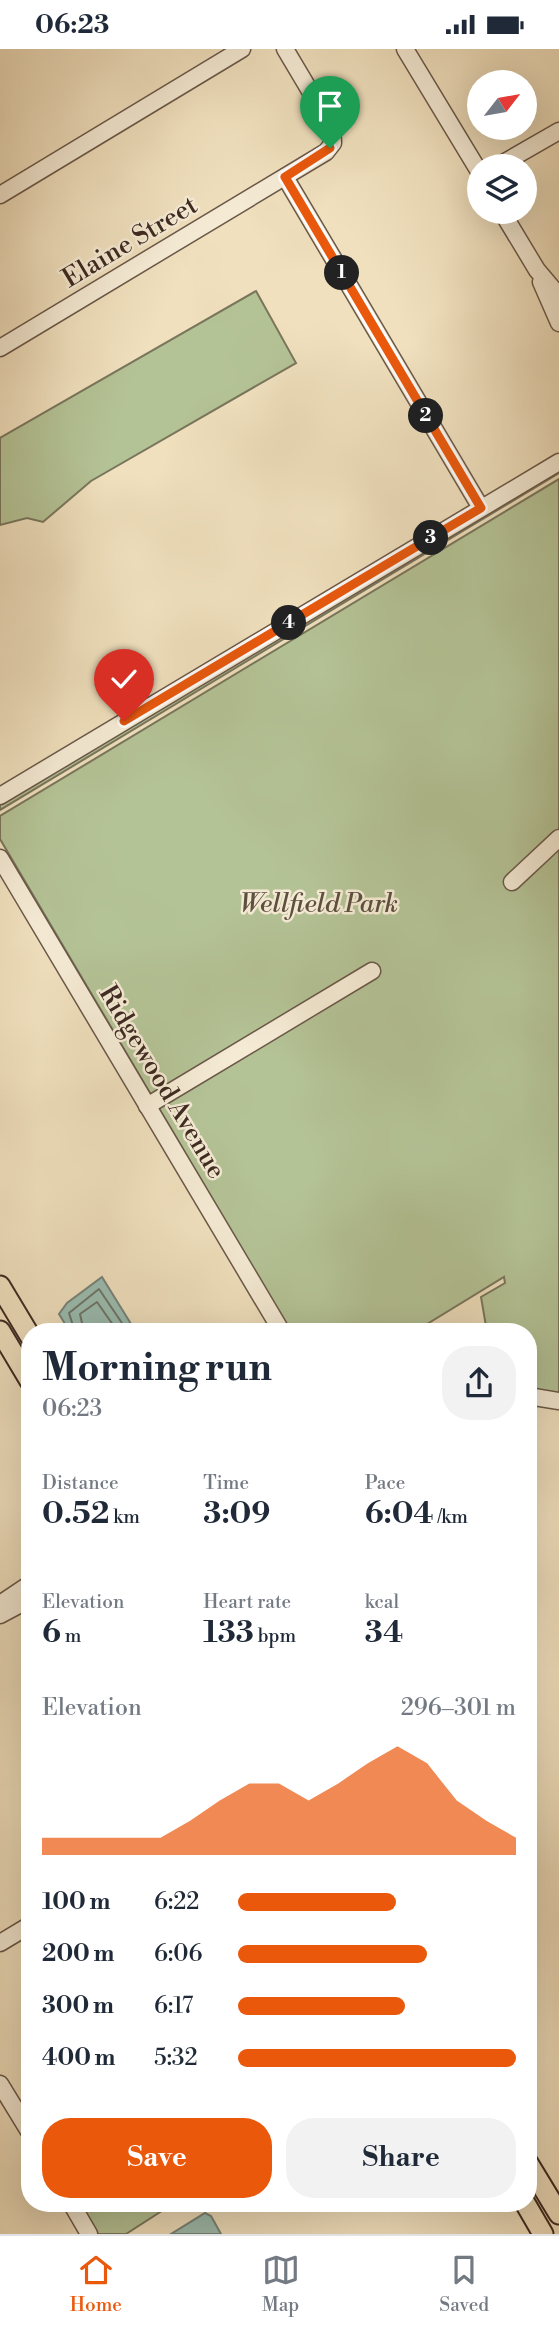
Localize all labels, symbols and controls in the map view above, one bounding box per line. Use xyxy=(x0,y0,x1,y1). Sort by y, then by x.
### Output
text: 06:23 xyxy=(35,9,109,41)
north arrow xyxy=(467,70,537,140)
map controls xyxy=(467,70,537,224)
pin xyxy=(300,76,360,148)
icon: arrive xyxy=(311,87,349,125)
button: layers xyxy=(467,154,537,224)
street label: Elaine Street xyxy=(57,189,203,295)
pin: 1 xyxy=(324,255,360,291)
text: 1 xyxy=(337,260,346,284)
pin: 2 xyxy=(408,399,444,433)
text: 2 xyxy=(420,403,431,427)
pin: 3 xyxy=(414,521,448,555)
text: 3 xyxy=(425,525,436,549)
pin: 4 xyxy=(272,605,306,641)
text: 4 xyxy=(282,610,295,634)
pin xyxy=(94,649,154,721)
icon: check xyxy=(105,660,143,698)
park label: Wellfield Park xyxy=(240,888,398,920)
street label: Ridgewood Avenue xyxy=(92,979,232,1185)
text: Morning run xyxy=(42,1345,272,1392)
button: share xyxy=(442,1346,516,1420)
text: 06:23 xyxy=(42,1395,102,1423)
text: Distance xyxy=(42,1471,119,1495)
text: Time xyxy=(203,1471,249,1495)
text: Pace xyxy=(365,1471,405,1495)
text: 0.52 xyxy=(42,1495,109,1533)
text: 3:09 xyxy=(203,1495,270,1533)
text: 6:04 xyxy=(365,1495,434,1533)
text: km xyxy=(109,1505,140,1529)
text: /km xyxy=(434,1505,468,1529)
text: Elevation xyxy=(42,1590,124,1614)
text: Heart rate xyxy=(203,1590,291,1614)
text: kcal xyxy=(365,1590,399,1614)
text: 6 xyxy=(42,1614,61,1652)
text: 133 xyxy=(203,1614,254,1652)
text: 34 xyxy=(365,1614,403,1652)
text: m xyxy=(61,1624,81,1648)
text: bpm xyxy=(254,1624,296,1648)
text: Elevation xyxy=(42,1694,142,1722)
text: 296–301 m xyxy=(401,1694,516,1722)
text: 100 m xyxy=(42,1888,110,1916)
text: 6:22 xyxy=(154,1888,199,1916)
text: 200 m xyxy=(42,1940,114,1968)
text: 6:06 xyxy=(154,1940,202,1968)
text: 300 m xyxy=(42,1992,114,2020)
text: 6:17 xyxy=(154,1992,193,2020)
text: 400 m xyxy=(42,2044,115,2072)
text: 5:32 xyxy=(154,2044,198,2072)
button: Save xyxy=(42,2118,272,2198)
button: Share xyxy=(286,2118,516,2198)
tab: Home xyxy=(70,2251,122,2317)
tab: Map xyxy=(262,2251,300,2317)
tab: Saved xyxy=(439,2251,489,2317)

